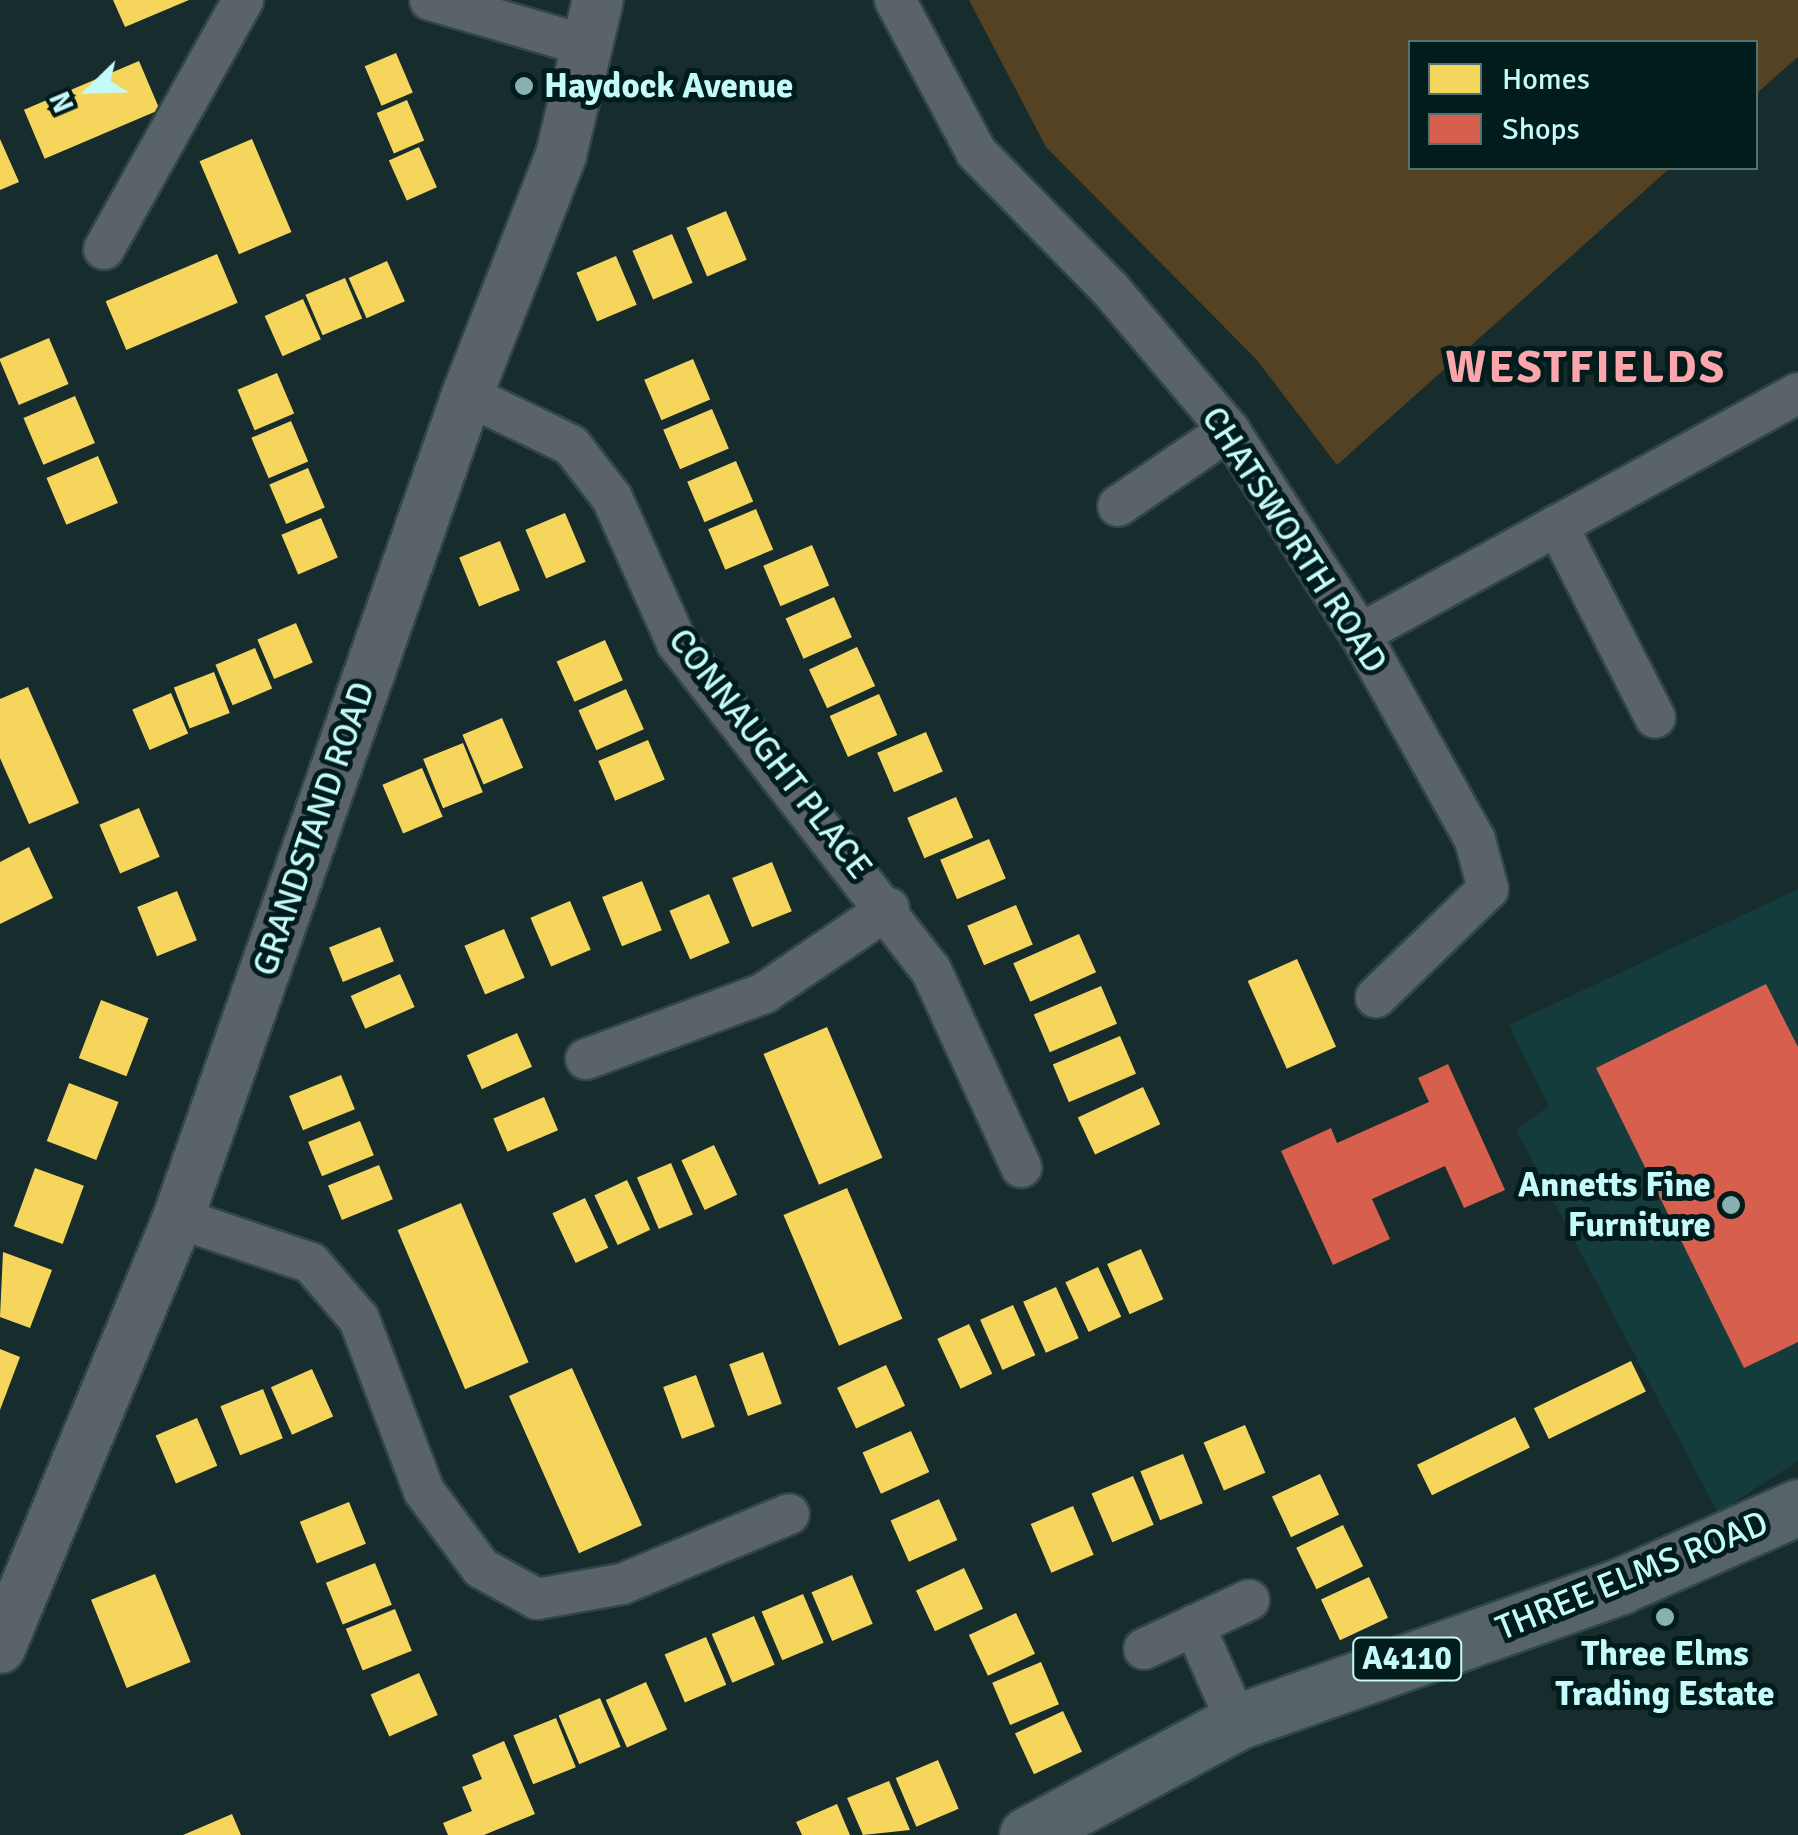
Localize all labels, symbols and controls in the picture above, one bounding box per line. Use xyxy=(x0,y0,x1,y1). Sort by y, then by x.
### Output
north arrow xyxy=(40,40,140,140)
legend xyxy=(1408,40,1758,170)
text: Homes xyxy=(1502,61,1590,98)
place label: Haydock Avenue xyxy=(544,65,793,107)
marker: Haydock Avenue xyxy=(513,75,535,97)
text: N xyxy=(43,86,82,117)
text: Shops xyxy=(1502,111,1580,148)
district label: WESTFIELDS xyxy=(1445,341,1727,395)
street label: CHATSWORTH ROAD xyxy=(1192,399,1396,681)
street label: CONNAUGHT PLACE xyxy=(659,620,881,888)
street label: GRANDSTAND ROAD xyxy=(244,677,384,981)
place label: Annetts Fine Furniture xyxy=(1518,1164,1711,1246)
marker: Annetts Fine Furniture xyxy=(1720,1194,1742,1216)
street label: THREE ELMS ROAD xyxy=(1490,1502,1774,1650)
marker: Three Elms Trading Estate xyxy=(1654,1606,1676,1628)
road number: A4110 xyxy=(1352,1632,1462,1686)
place label: Three Elms Trading Estate xyxy=(1555,1633,1775,1715)

